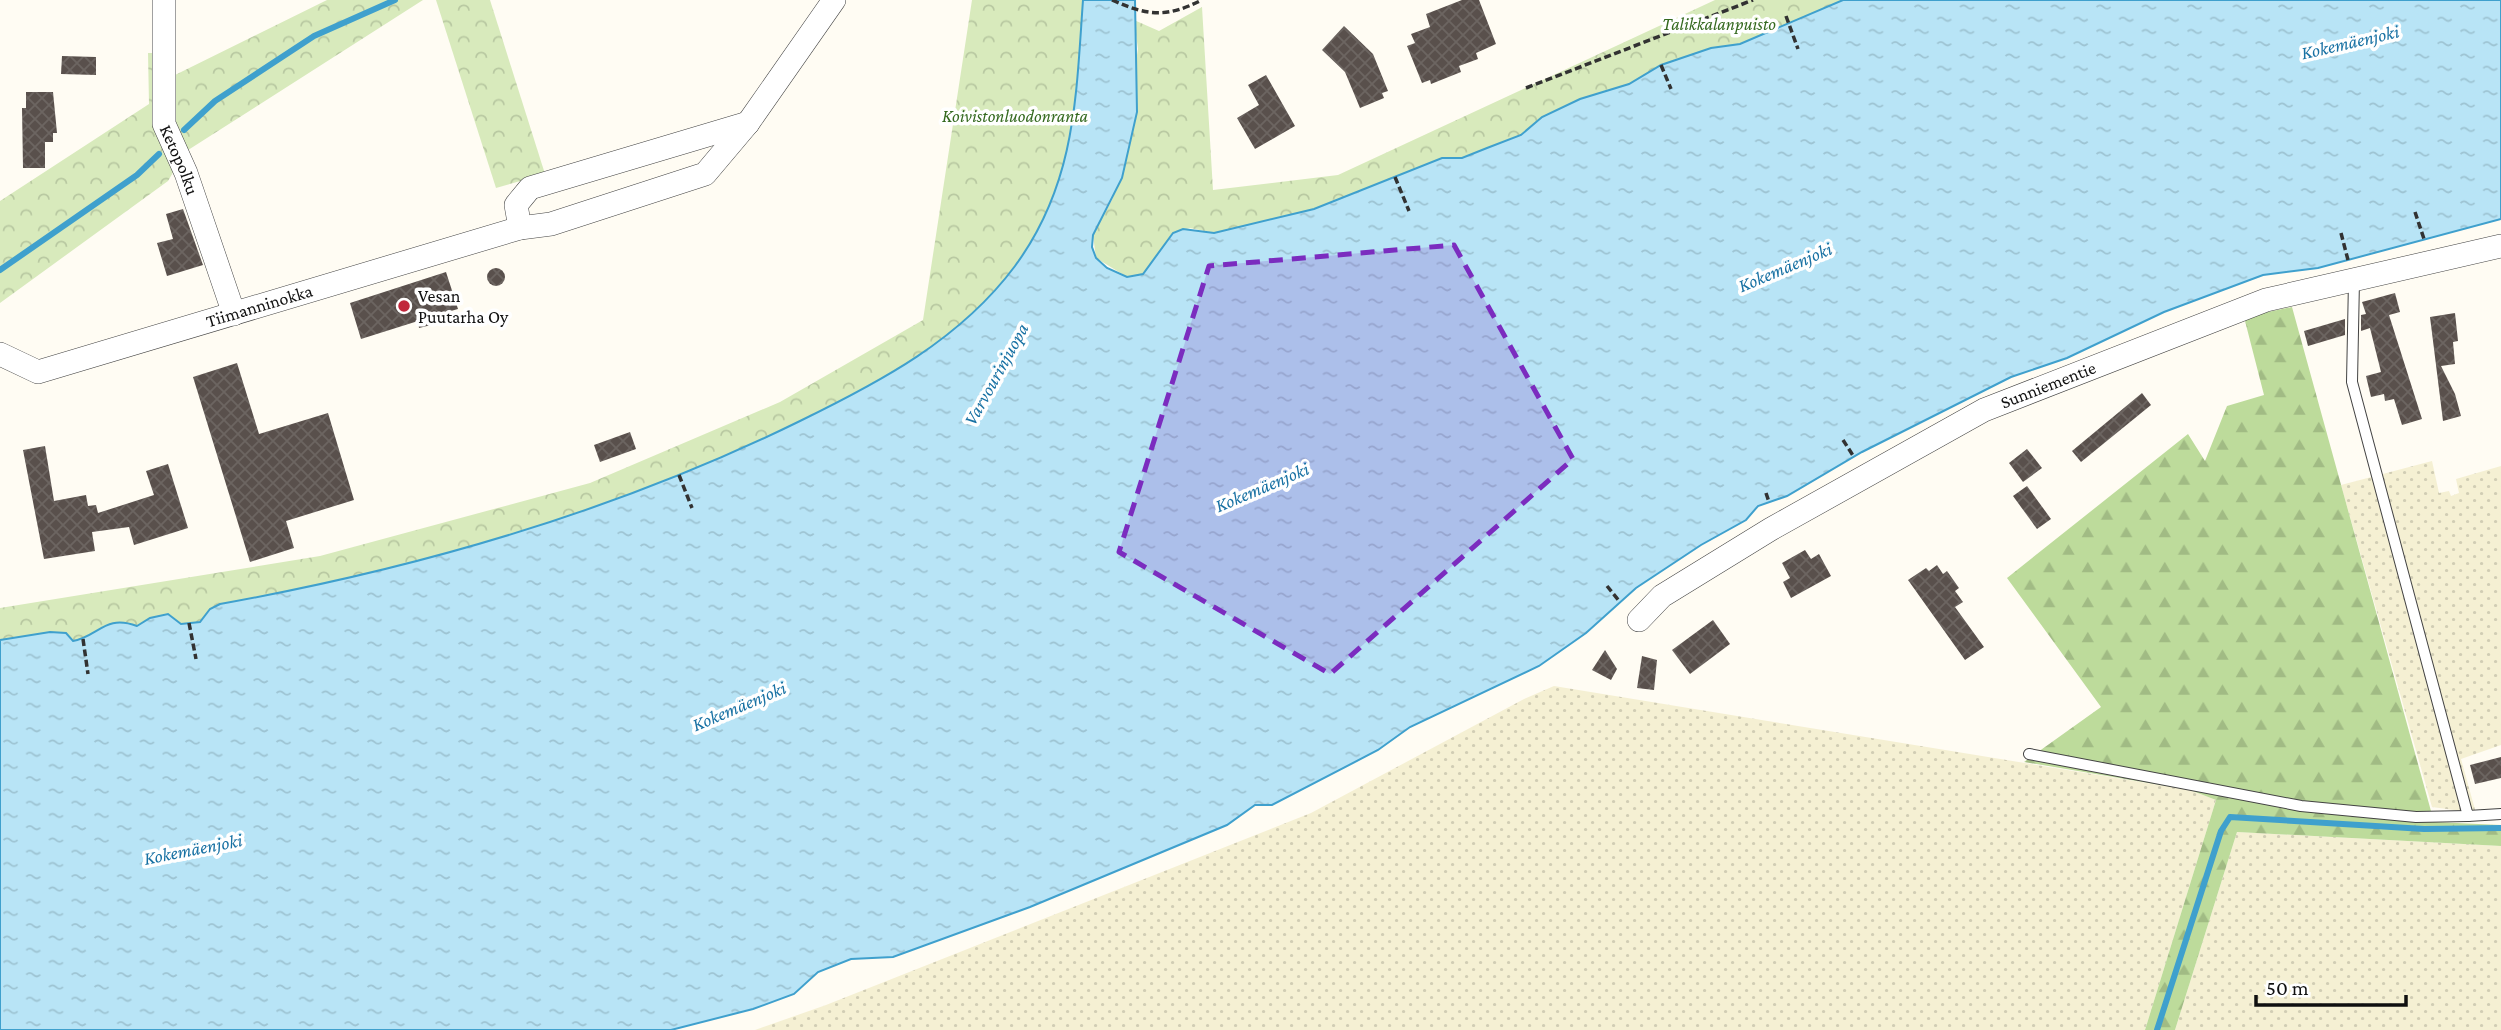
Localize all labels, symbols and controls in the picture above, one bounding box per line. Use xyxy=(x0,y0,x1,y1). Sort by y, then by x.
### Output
park label: Talikkalanpuisto xyxy=(1662,14,1776,34)
water label: Kokemäenjoki xyxy=(2299,20,2402,64)
park label: Koivistonluodonranta xyxy=(942,106,1089,126)
street label: Ketopolku xyxy=(156,122,203,198)
water label: Kokemäenjoki xyxy=(1735,237,1836,297)
street label: Tiimanninokka xyxy=(204,281,315,331)
place label: Vesan Puutarha Oy xyxy=(418,286,509,327)
marker: Vesan Puutarha Oy xyxy=(396,298,412,314)
water label: Varvourinjuopa xyxy=(959,319,1034,429)
street label: Sunniementie xyxy=(1998,357,2099,413)
water label: Kokemäenjoki xyxy=(1212,457,1313,517)
water label: Kokemäenjoki xyxy=(689,676,790,736)
water label: Kokemäenjoki xyxy=(142,829,245,870)
scale bar xyxy=(2256,964,2406,1008)
text: 50 m xyxy=(2266,976,2309,1000)

